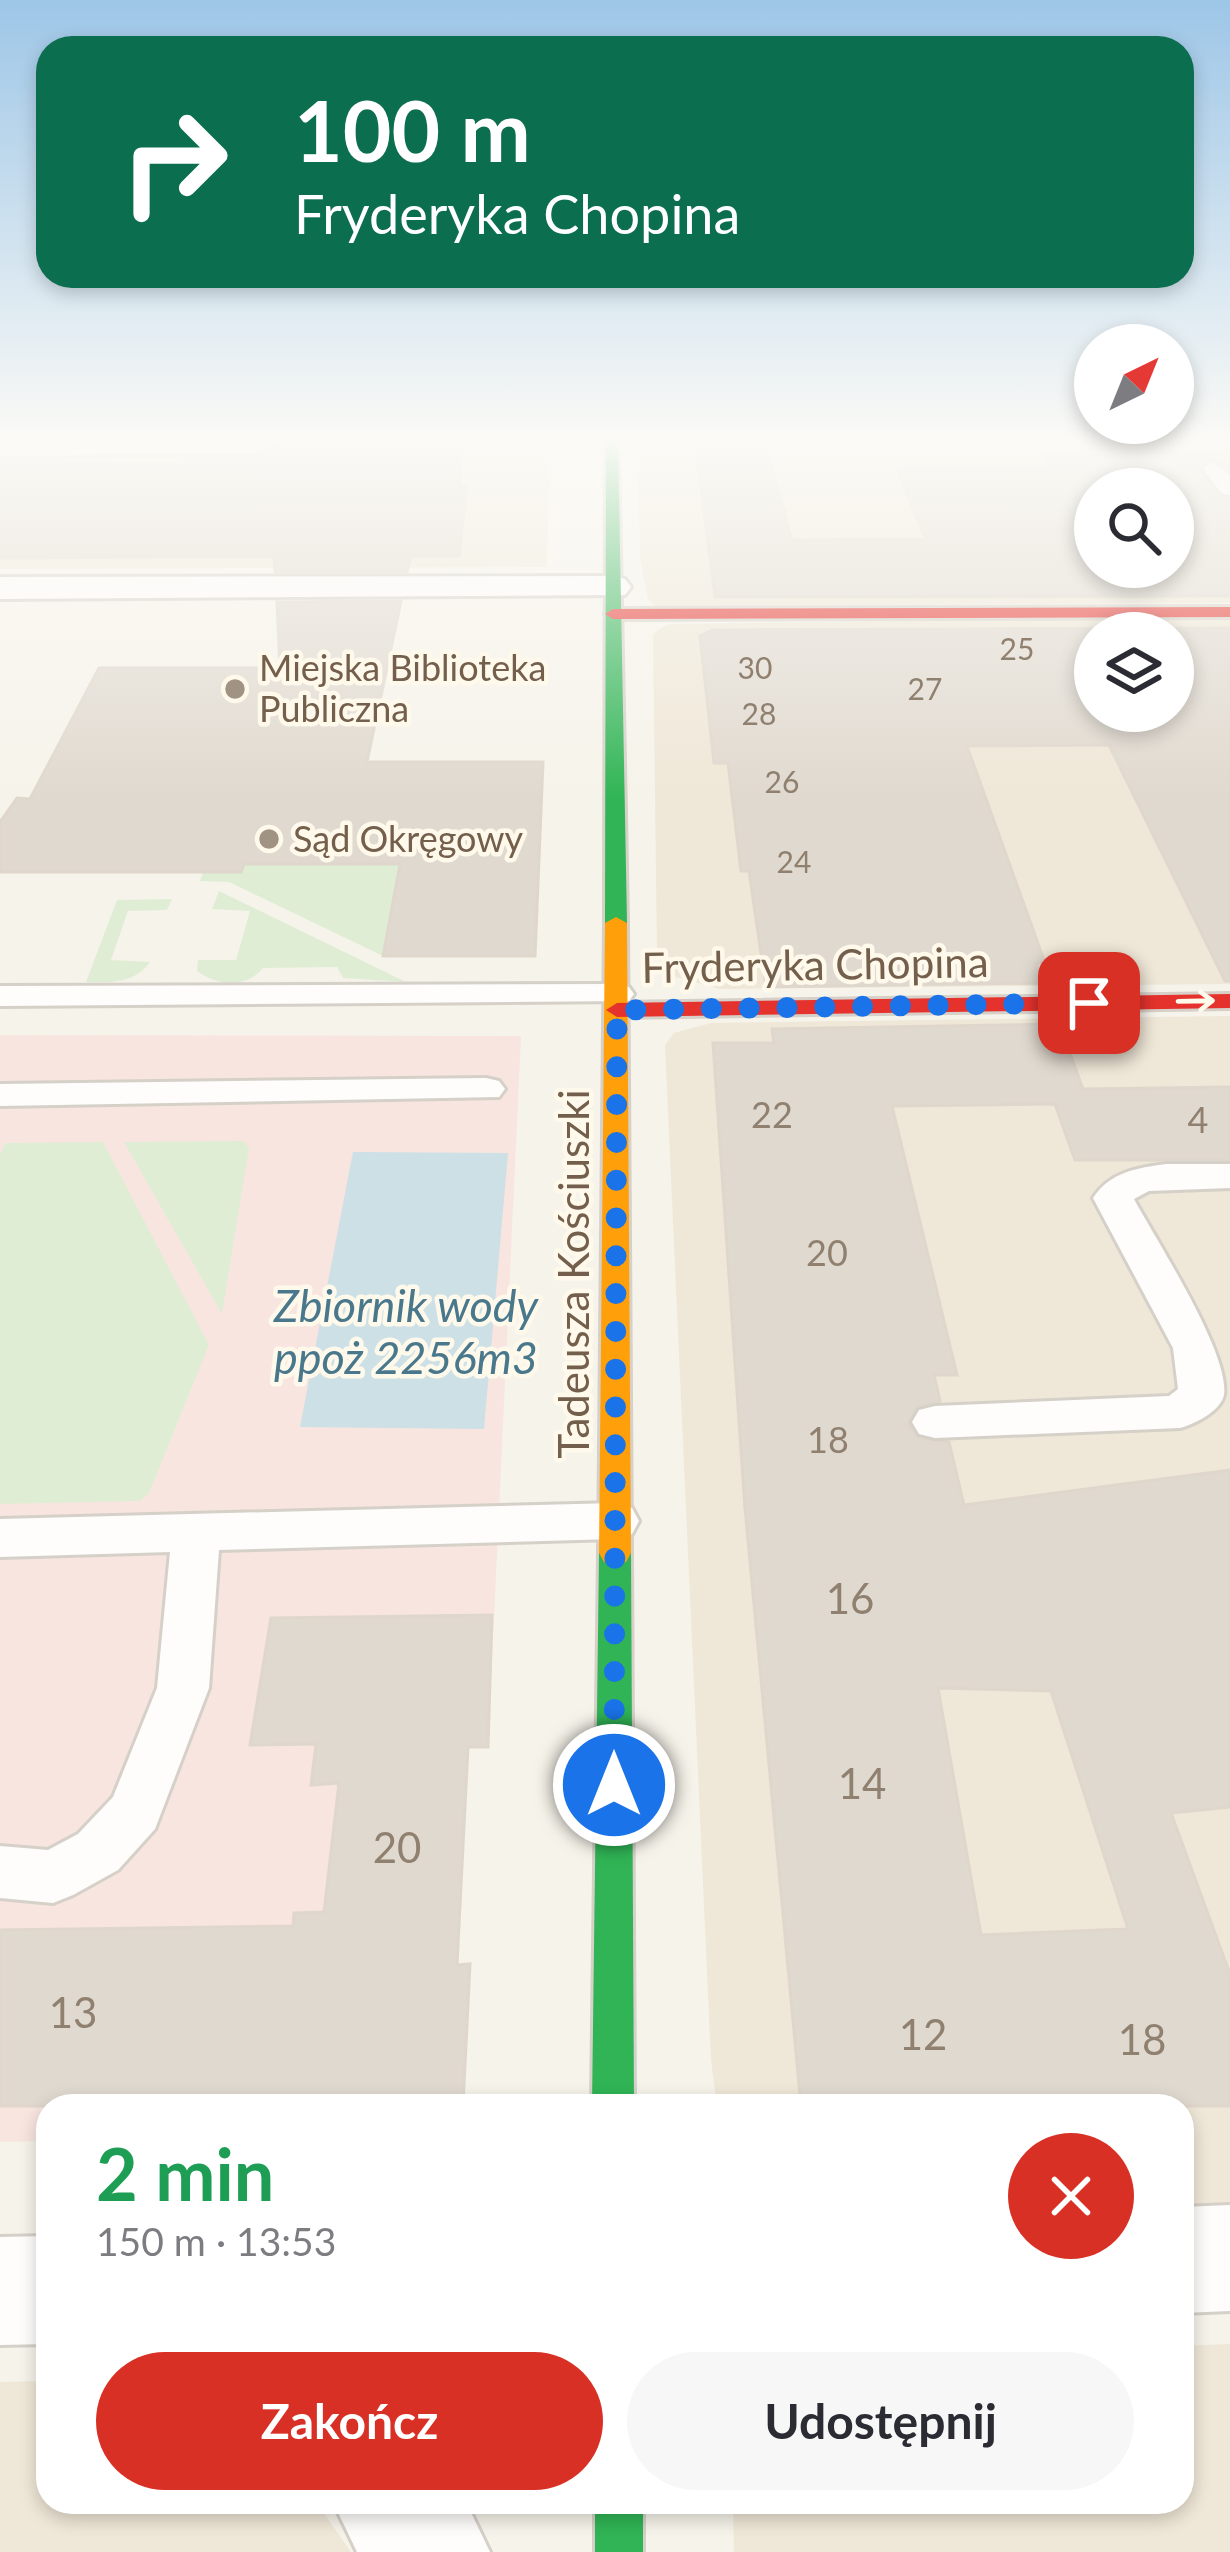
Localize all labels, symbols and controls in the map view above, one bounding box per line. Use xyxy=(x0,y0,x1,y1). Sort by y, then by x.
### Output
text: 100 m xyxy=(294,79,531,180)
icon: right xyxy=(96,84,252,240)
text: Fryderyka Chopina xyxy=(294,181,740,246)
north arrow xyxy=(1074,324,1194,444)
map controls xyxy=(1074,324,1194,732)
button: search xyxy=(1074,468,1194,588)
button: layers xyxy=(1074,612,1194,732)
house number: 25 xyxy=(1000,630,1034,666)
place label: Miejska Biblioteka Publiczna xyxy=(259,645,546,730)
house number: 30 xyxy=(738,649,772,685)
house number: 27 xyxy=(908,670,942,706)
marker: Miejska Biblioteka Publiczna xyxy=(222,676,248,702)
house number: 28 xyxy=(742,695,776,731)
house number: 26 xyxy=(765,763,799,799)
place label: Sąd Okręgowy xyxy=(293,816,524,860)
marker: Sąd Okręgowy xyxy=(256,826,282,852)
house number: 24 xyxy=(777,843,811,879)
street label: Fryderyka Chopina xyxy=(641,936,989,992)
pin xyxy=(1038,952,1140,1054)
icon: arrive xyxy=(1056,970,1122,1036)
one-way arrow xyxy=(1176,990,1215,1013)
street label: Tadeusza Kościuszki xyxy=(548,1089,598,1459)
house number: 22 xyxy=(751,1092,793,1136)
house number: 4 xyxy=(1188,1097,1208,1141)
house number: 20 xyxy=(806,1230,848,1274)
water label: Zbiornik wody ppoż 2256m3 xyxy=(273,1278,540,1384)
house number: 18 xyxy=(807,1417,849,1461)
house number: 16 xyxy=(826,1573,874,1623)
position arrow xyxy=(551,1722,677,1848)
house number: 14 xyxy=(838,1758,886,1808)
house number: 20 xyxy=(373,1822,421,1872)
house number: 13 xyxy=(49,1987,97,2037)
house number: 12 xyxy=(899,2009,947,2059)
house number: 18 xyxy=(1118,2014,1166,2064)
text: 2 min xyxy=(96,2130,274,2216)
button: close xyxy=(1008,2133,1134,2259)
text: 150 m · 13:53 xyxy=(96,2218,336,2264)
button: Zakończ xyxy=(96,2352,603,2490)
button: Udostępnij xyxy=(627,2352,1134,2490)

